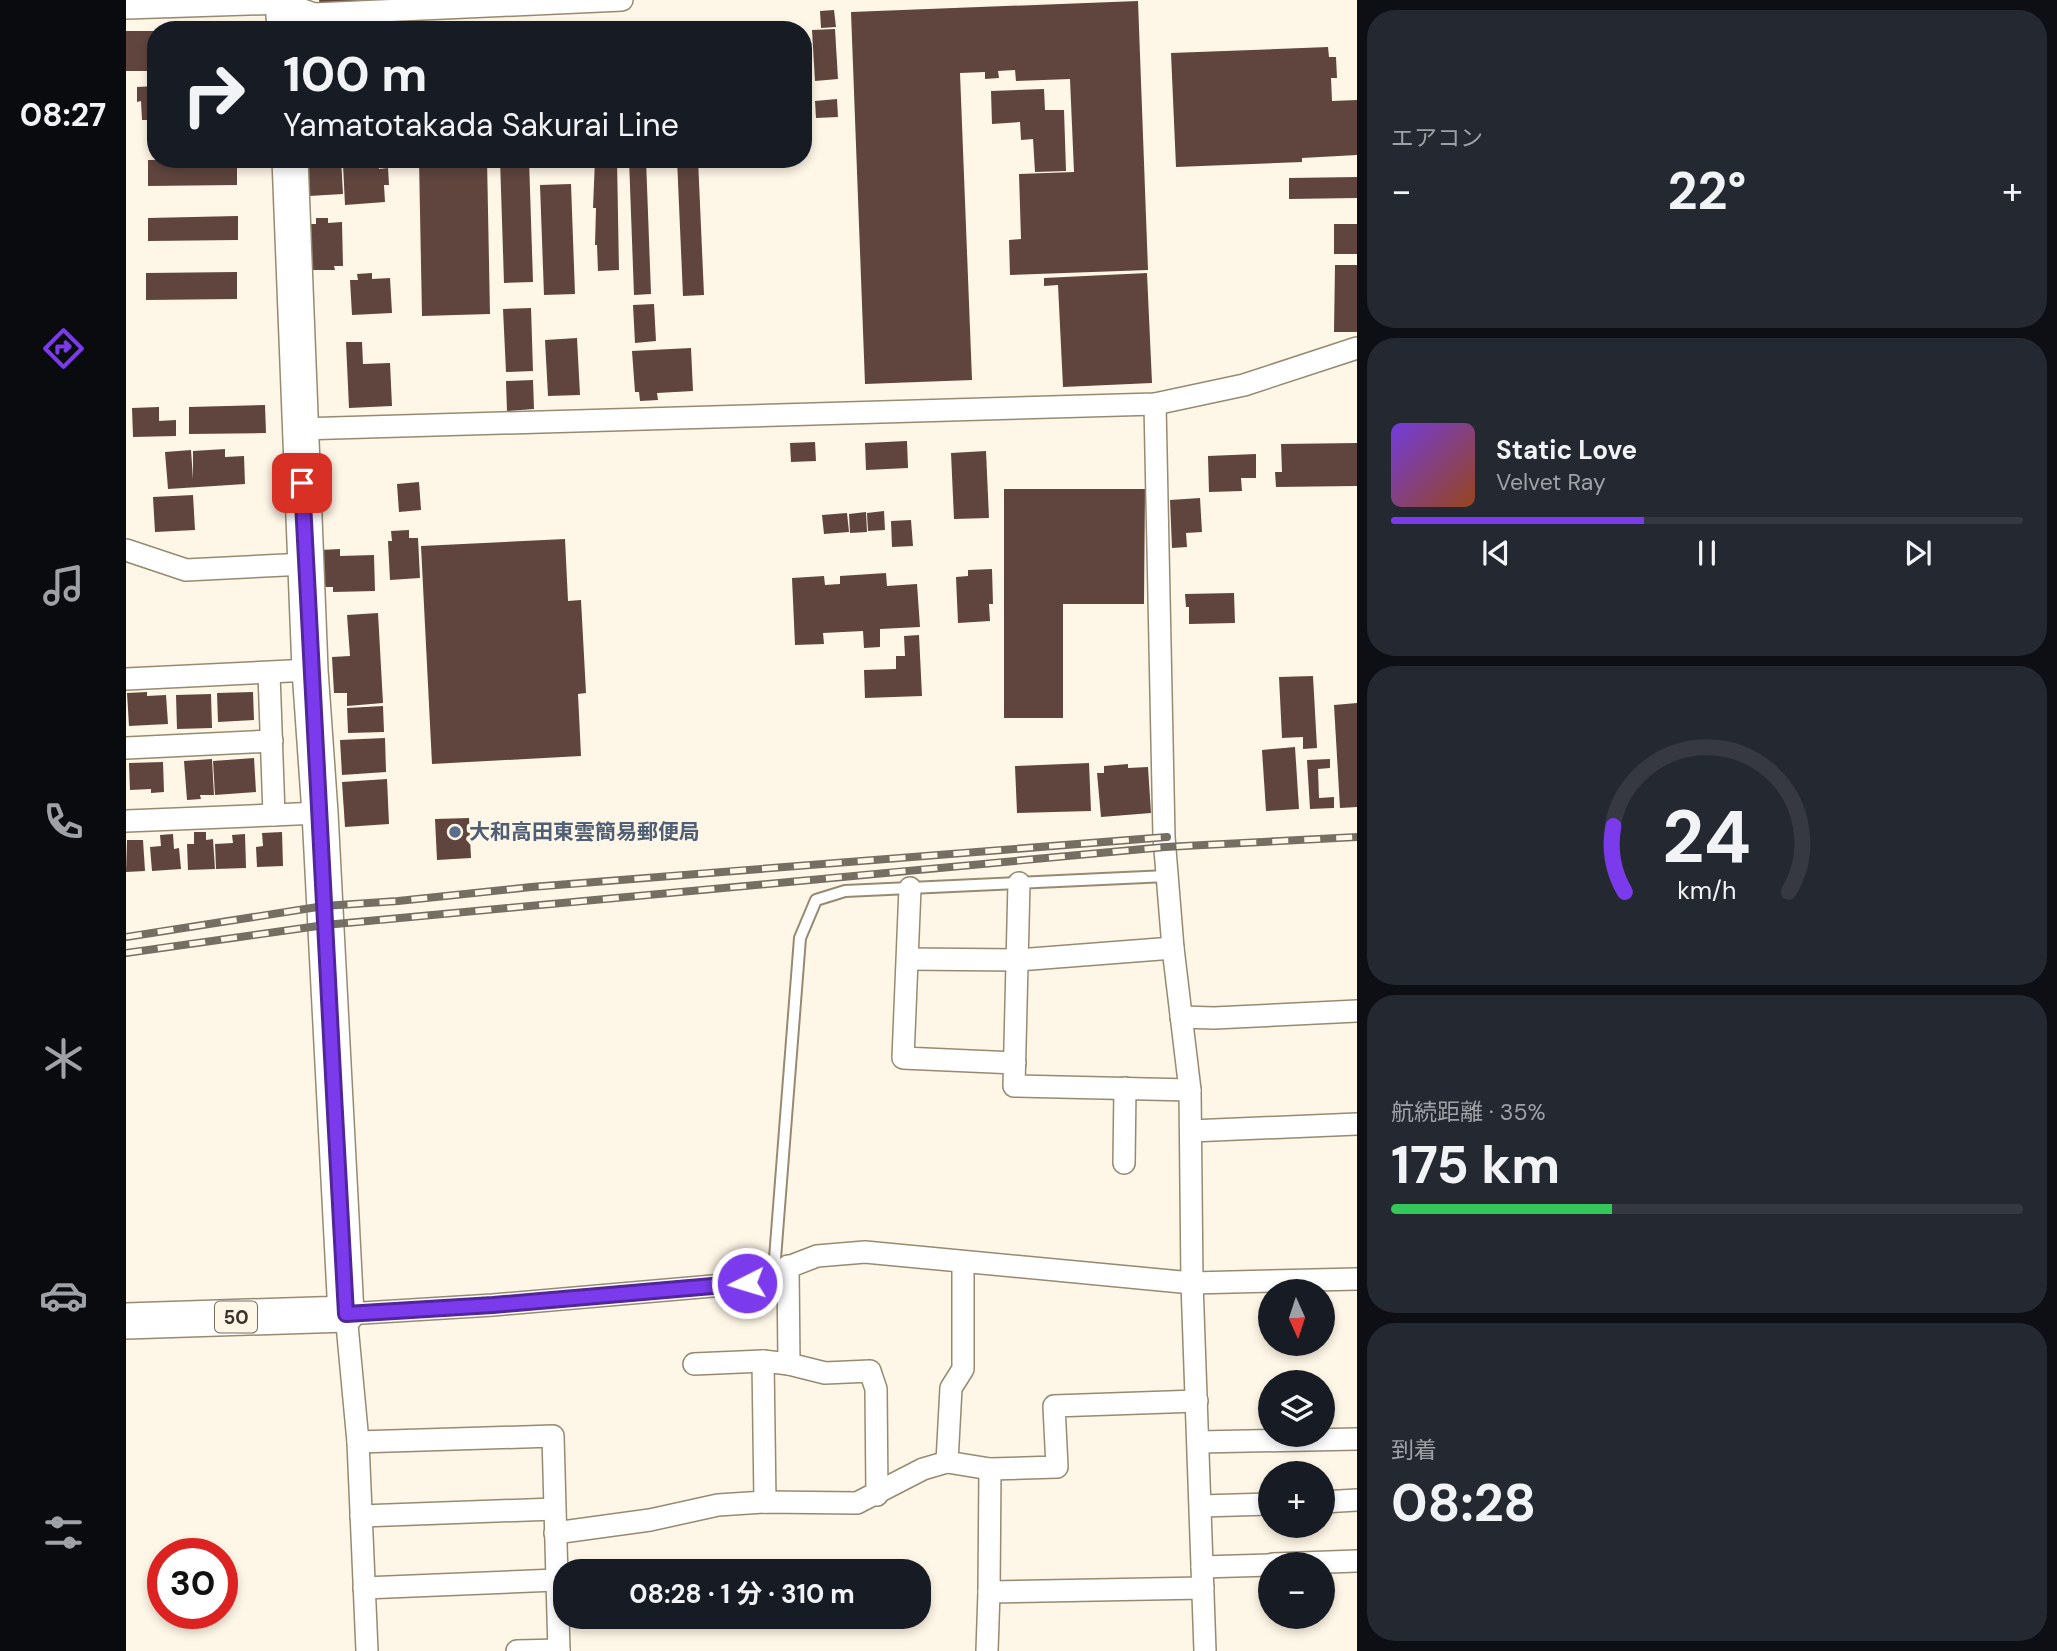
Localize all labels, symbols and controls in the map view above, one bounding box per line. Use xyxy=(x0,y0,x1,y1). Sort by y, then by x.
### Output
text: 100 m xyxy=(283,42,427,106)
icon: right xyxy=(168,49,259,140)
text: 08:27 xyxy=(20,94,106,136)
text: Yamatotakada Sakurai Line xyxy=(283,104,679,146)
text: エアコン xyxy=(1391,123,1483,153)
text: 22° xyxy=(1668,157,1746,225)
text: − xyxy=(1391,166,1412,216)
text: + xyxy=(2002,166,2023,216)
icon: directions xyxy=(39,324,88,373)
text: Static Love xyxy=(1496,433,1637,467)
pin xyxy=(272,453,332,513)
icon: arrive xyxy=(283,464,321,502)
text: Velvet Ray xyxy=(1496,467,1606,497)
icon: previous xyxy=(1477,534,1515,572)
icon: pause xyxy=(1688,534,1726,572)
icon: next xyxy=(1899,534,1937,572)
icon: music xyxy=(39,561,88,610)
text: 24 xyxy=(1663,790,1751,885)
icon: phone xyxy=(39,797,88,846)
place label: 大和高田東雲簡易郵便局 xyxy=(469,818,700,846)
marker: 大和高田東雲簡易郵便局 xyxy=(447,824,463,840)
text: km/h xyxy=(1677,873,1737,906)
icon: climate xyxy=(39,1034,88,1083)
text: 航続距離 · 35% xyxy=(1391,1097,1546,1127)
text: 175 km xyxy=(1391,1131,1560,1199)
position arrow xyxy=(710,1246,784,1320)
icon: car xyxy=(39,1271,88,1320)
north arrow xyxy=(1258,1279,1335,1356)
map controls xyxy=(1258,1279,1335,1629)
road number: 50 xyxy=(215,1302,257,1332)
button: layers xyxy=(1258,1370,1335,1447)
text: 到着 xyxy=(1391,1435,1437,1465)
button: + xyxy=(1258,1461,1335,1538)
text: 08:28 xyxy=(1391,1469,1536,1537)
icon: filters xyxy=(39,1508,88,1557)
speed limit sign: 30 xyxy=(147,1538,238,1629)
button: − xyxy=(1258,1552,1335,1629)
text: 08:28 · 1 分 · 310 m xyxy=(629,1577,855,1611)

